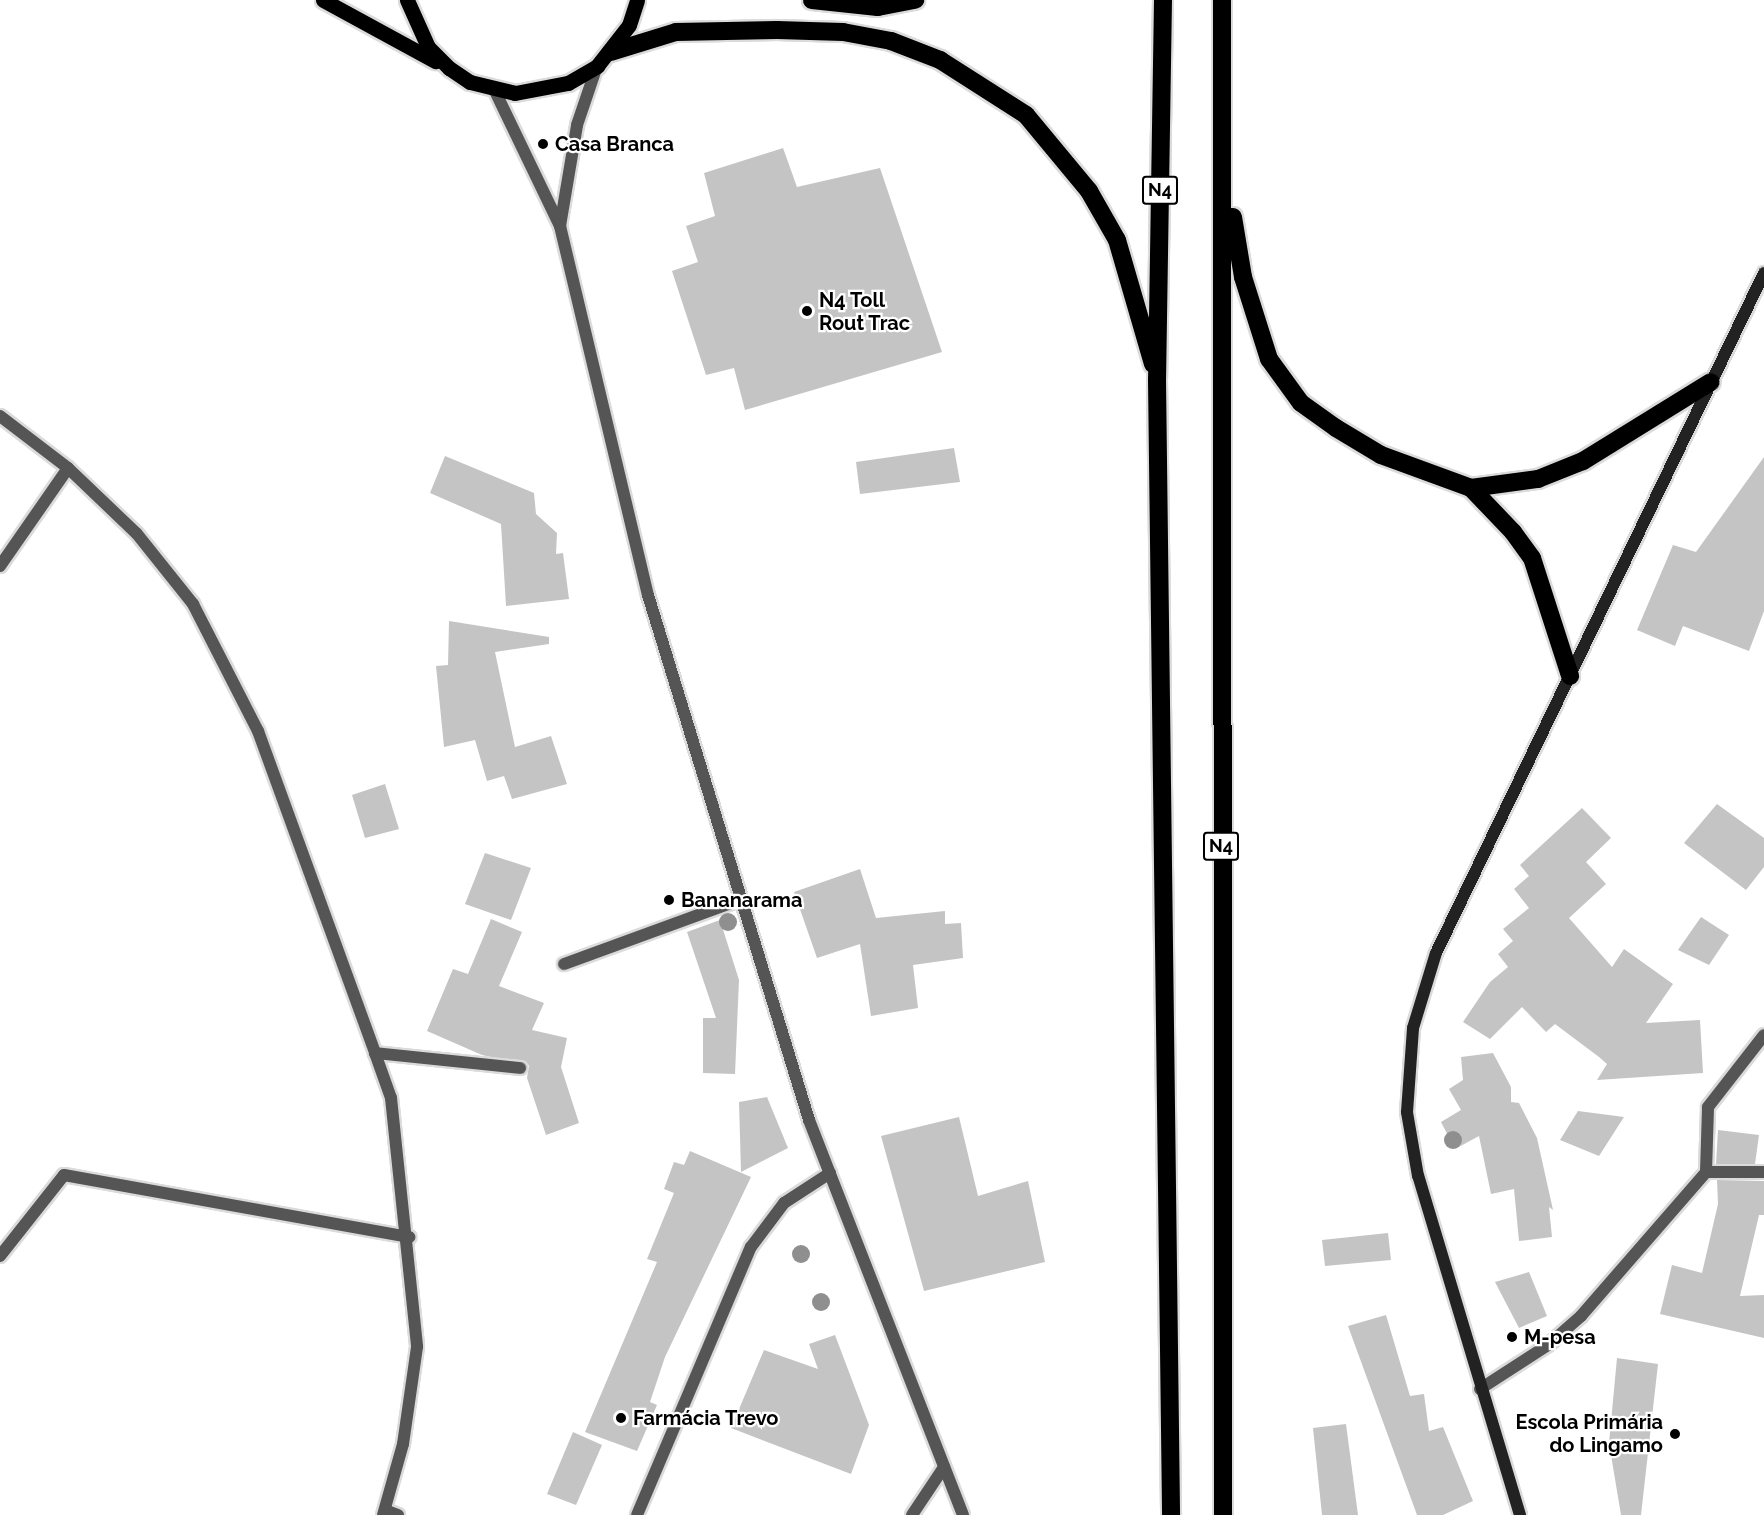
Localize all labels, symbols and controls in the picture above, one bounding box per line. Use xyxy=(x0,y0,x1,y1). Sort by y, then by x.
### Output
place label: Casa Branca xyxy=(555,132,674,156)
marker: Casa Branca xyxy=(536,137,550,151)
road number: N4 xyxy=(1140,175,1180,205)
place label: N4 Toll Rout Trac xyxy=(819,288,911,335)
marker: N4 Toll Rout Trac xyxy=(800,304,814,318)
road number: N4 xyxy=(1202,831,1240,861)
place label: Bananarama xyxy=(681,888,802,912)
marker: Bananarama xyxy=(662,893,676,907)
place label: M-pesa xyxy=(1524,1325,1596,1349)
marker: M-pesa xyxy=(1505,1330,1519,1344)
place label: Farmácia Trevo xyxy=(633,1406,779,1430)
place label: Escola Primária do Lingamo xyxy=(1516,1410,1663,1457)
marker: Farmácia Trevo xyxy=(614,1411,628,1425)
marker: Escola Primária do Lingamo xyxy=(1668,1427,1682,1441)

